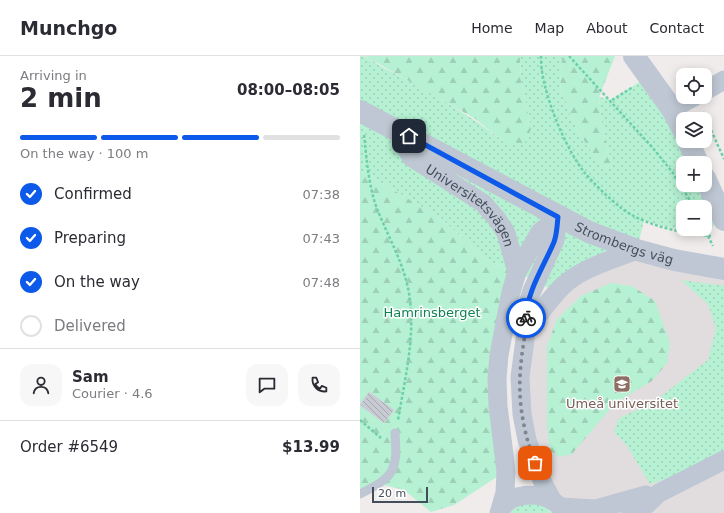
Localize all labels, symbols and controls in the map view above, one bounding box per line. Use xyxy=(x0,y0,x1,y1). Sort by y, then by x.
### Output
text: Munchgo xyxy=(20,17,117,39)
text: Home xyxy=(471,20,513,36)
text: Map xyxy=(535,20,564,36)
text: About xyxy=(586,20,628,36)
text: Contact xyxy=(650,20,704,36)
text: Arriving in xyxy=(20,68,87,83)
map controls xyxy=(676,68,712,236)
button: locate xyxy=(676,68,712,104)
text: 08:00–08:05 xyxy=(237,81,340,99)
text: 2 min xyxy=(20,83,102,113)
button: layers xyxy=(676,112,712,148)
pin xyxy=(392,119,426,153)
icon: home xyxy=(398,125,420,147)
text: On the way · 100 m xyxy=(20,146,148,161)
button: + xyxy=(676,156,712,192)
street label: Universitetsvägen xyxy=(423,161,517,249)
icon: check xyxy=(20,183,42,205)
text: Confirmed xyxy=(54,185,132,203)
text: 07:38 xyxy=(303,187,340,202)
button: − xyxy=(676,200,712,236)
street label: Strombergs väg xyxy=(572,219,675,268)
icon: check xyxy=(20,227,42,249)
text: Preparing xyxy=(54,229,126,247)
text: 07:43 xyxy=(303,231,340,246)
icon: check xyxy=(20,271,42,293)
text: On the way xyxy=(54,273,140,291)
text: 07:48 xyxy=(303,275,340,290)
courier xyxy=(506,298,546,338)
park label: Hamrinsberget xyxy=(383,305,481,320)
icon: bike xyxy=(515,307,537,329)
text: Delivered xyxy=(54,317,126,335)
button: person xyxy=(20,364,62,406)
button: chat xyxy=(246,364,288,406)
button: phone xyxy=(298,364,340,406)
text: Sam xyxy=(72,368,109,386)
school or university icon: Umeå universitet xyxy=(612,374,632,394)
text: Courier · 4.6 xyxy=(72,386,153,401)
place label: Umeå universitet xyxy=(566,396,678,411)
text: Order #6549 xyxy=(20,438,118,456)
text: $13.99 xyxy=(282,438,340,456)
pin xyxy=(518,446,552,480)
icon: bag xyxy=(524,452,546,474)
scale bar xyxy=(372,485,428,504)
text: 20 m xyxy=(378,487,406,500)

